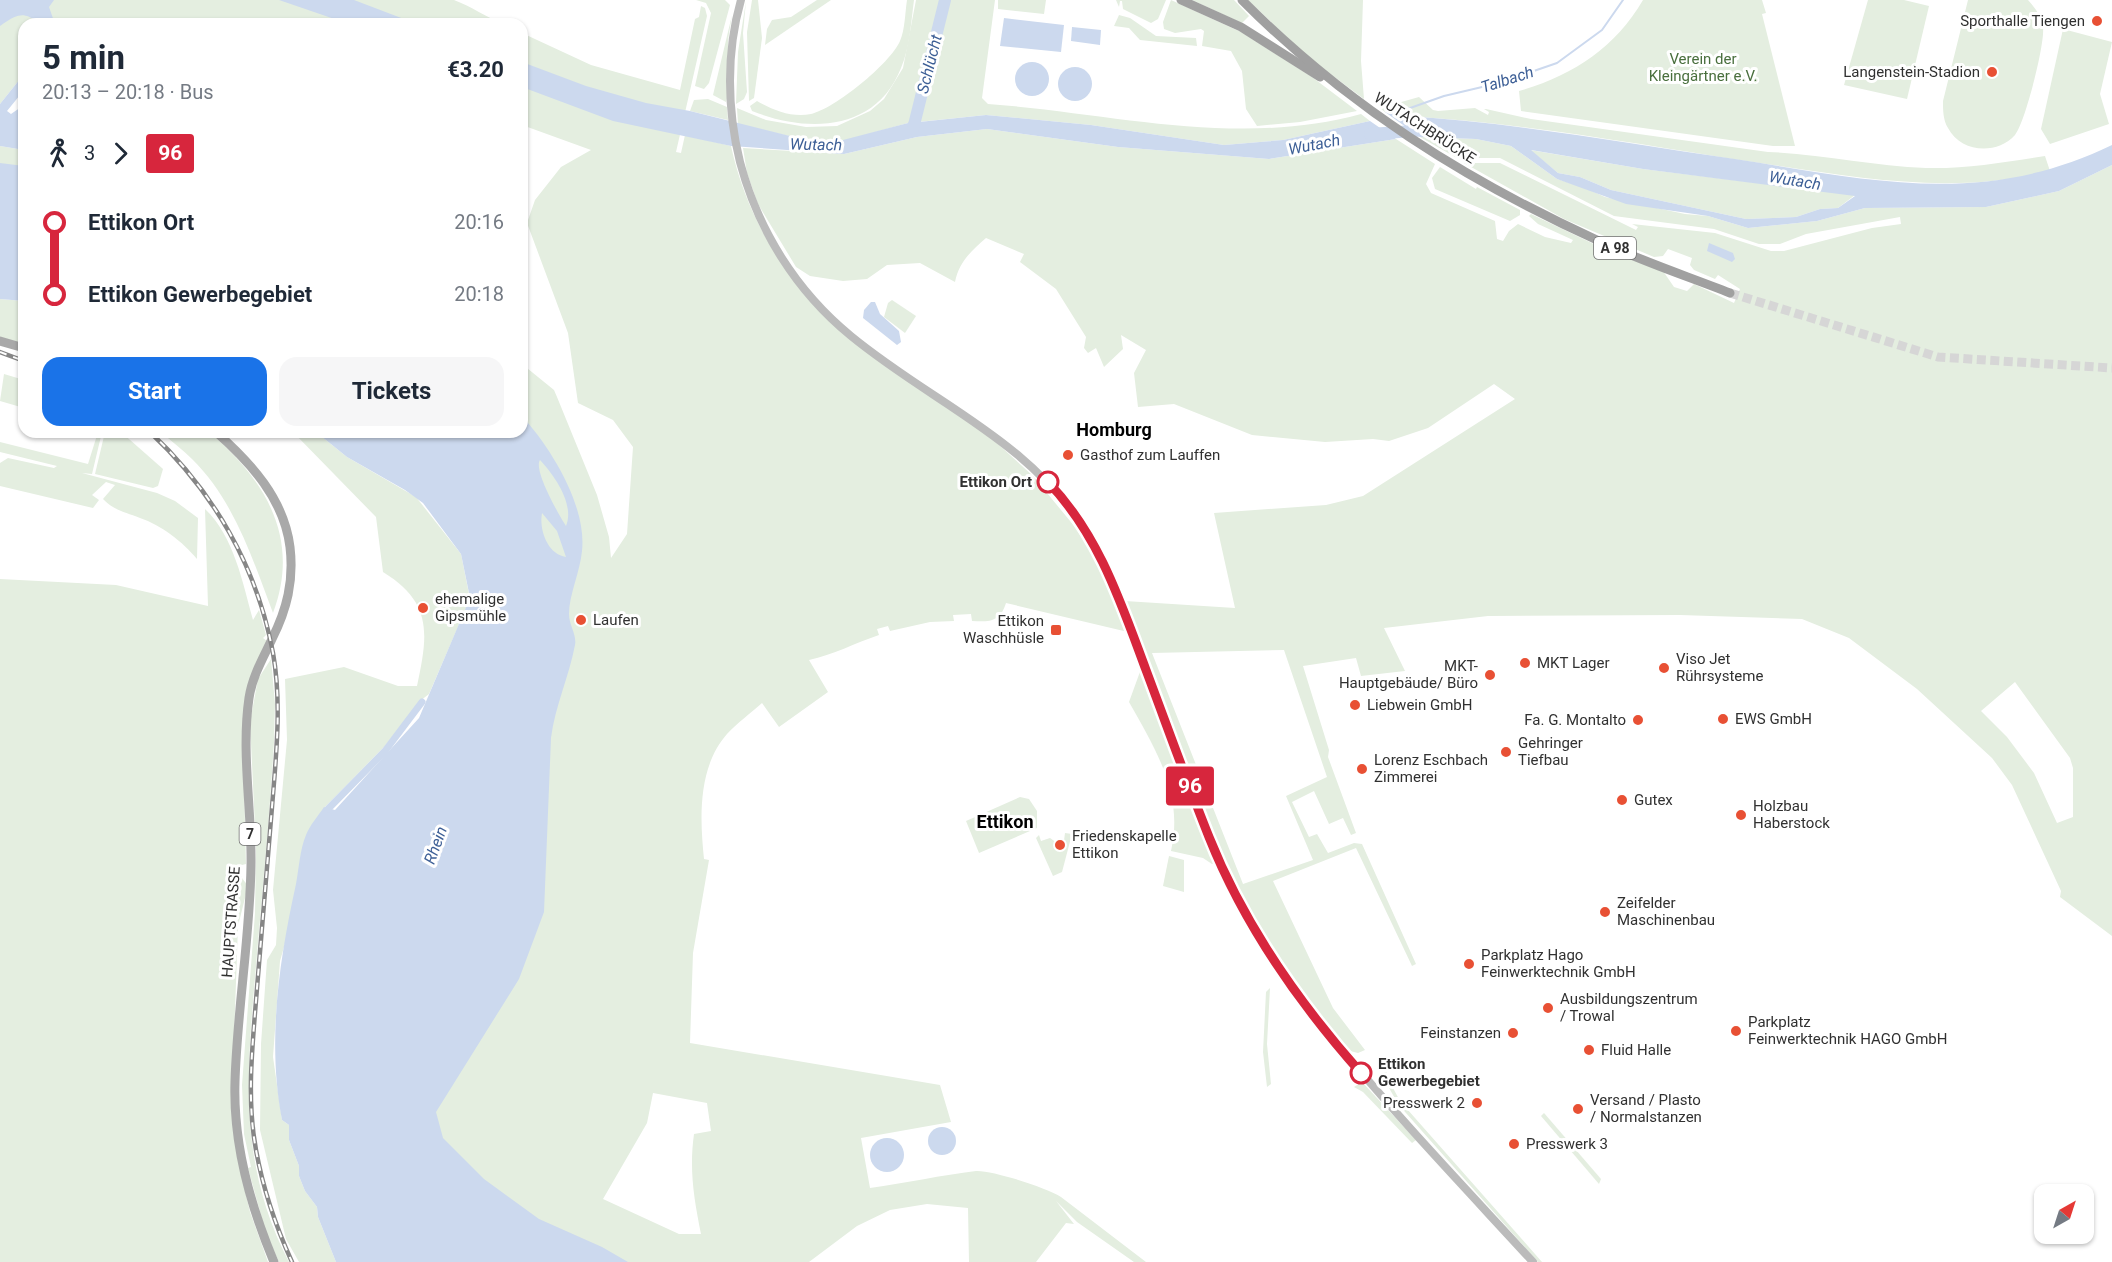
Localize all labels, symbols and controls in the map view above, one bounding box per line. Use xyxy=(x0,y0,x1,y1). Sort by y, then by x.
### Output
place label: Sporthalle Tiengen xyxy=(1960,12,2085,30)
marker: Sporthalle Tiengen xyxy=(2090,14,2104,28)
water label: Schlücht xyxy=(913,32,946,96)
text: 5 min xyxy=(42,38,125,77)
park label: Verein der Kleingärtner e.V. xyxy=(1649,50,1757,85)
text: €3.20 xyxy=(447,57,504,82)
water label: Talbach xyxy=(1478,62,1536,97)
place label: Langenstein-Stadion xyxy=(1843,63,1980,81)
marker: Langenstein-Stadion xyxy=(1985,65,1999,79)
text: 20:13 – 20:18 · Bus xyxy=(42,80,214,104)
street label: WUTACHBRÜCKE xyxy=(1371,88,1480,168)
water label: Wutach xyxy=(1287,130,1342,159)
water label: Wutach xyxy=(790,135,842,154)
icon: walk xyxy=(42,137,75,170)
icon: forward xyxy=(104,137,137,170)
text: 3 xyxy=(84,141,95,165)
text: 96 xyxy=(158,141,182,165)
water label: Wutach xyxy=(1768,167,1822,194)
text: Ettikon Ort xyxy=(88,210,194,235)
text: 20:16 xyxy=(454,210,504,234)
road number: A 98 xyxy=(1594,237,1636,259)
text: Ettikon Gewerbegebiet xyxy=(88,282,312,307)
text: 20:18 xyxy=(454,282,504,306)
button: Start xyxy=(42,357,267,426)
button: Tickets xyxy=(279,357,504,426)
district label: Homburg xyxy=(1076,419,1152,440)
place label: Gasthof zum Lauffen xyxy=(1080,446,1220,464)
marker: Gasthof zum Lauffen xyxy=(1061,448,1075,462)
marker: Ettikon Ort xyxy=(1037,471,1059,493)
place label: Ettikon Ort xyxy=(960,473,1032,491)
place label: ehemalige Gipsmühle xyxy=(435,590,506,625)
marker: ehemalige Gipsmühle xyxy=(416,601,430,615)
place label: Laufen xyxy=(593,611,639,629)
place label: Ettikon Waschhüsle xyxy=(963,612,1044,647)
marker: Laufen xyxy=(574,613,588,627)
marker: Ettikon Waschhüsle xyxy=(1049,623,1063,637)
place label: Viso Jet Rührsysteme xyxy=(1676,650,1763,685)
place label: MKT Lager xyxy=(1537,654,1610,672)
marker: MKT Lager xyxy=(1518,656,1532,670)
place label: MKT- Hauptgebäude/ Büro xyxy=(1339,657,1478,692)
marker: Viso Jet Rührsysteme xyxy=(1657,661,1671,675)
marker: MKT- Hauptgebäude/ Büro xyxy=(1483,668,1497,682)
place label: Liebwein GmbH xyxy=(1367,696,1472,714)
marker: Liebwein GmbH xyxy=(1348,698,1362,712)
place label: EWS GmbH xyxy=(1735,710,1812,728)
place label: Fa. G. Montalto xyxy=(1524,711,1626,729)
marker: EWS GmbH xyxy=(1716,712,1730,726)
marker: Fa. G. Montalto xyxy=(1631,713,1645,727)
place label: Gehringer Tiefbau xyxy=(1518,734,1583,769)
marker: Gehringer Tiefbau xyxy=(1499,745,1513,759)
place label: Lorenz Eschbach Zimmerei xyxy=(1374,751,1488,786)
marker: Lorenz Eschbach Zimmerei xyxy=(1355,762,1369,776)
line badge: 96 xyxy=(1163,766,1217,806)
text: 96 xyxy=(1178,774,1202,798)
place label: Gutex xyxy=(1634,791,1673,809)
marker: Gutex xyxy=(1615,793,1629,807)
place label: Holzbau Haberstock xyxy=(1753,797,1830,832)
marker: Holzbau Haberstock xyxy=(1734,808,1748,822)
district label: Ettikon xyxy=(977,811,1033,832)
road number: 7 xyxy=(240,823,260,845)
water label: Rhein xyxy=(420,824,451,867)
place label: Friedenskapelle Ettikon xyxy=(1072,827,1177,862)
marker: Friedenskapelle Ettikon xyxy=(1053,838,1067,852)
street label: HAUPTSTRASSE xyxy=(218,865,244,978)
place label: Zeifelder Maschinenbau xyxy=(1617,894,1715,929)
marker: Zeifelder Maschinenbau xyxy=(1598,905,1612,919)
place label: Parkplatz Hago Feinwerktechnik GmbH xyxy=(1481,946,1636,981)
marker: Parkplatz Hago Feinwerktechnik GmbH xyxy=(1462,957,1476,971)
place label: Ausbildungszentrum / Trowal xyxy=(1560,990,1698,1025)
marker: Ausbildungszentrum / Trowal xyxy=(1541,1001,1555,1015)
place label: Parkplatz Feinwerktechnik HAGO GmbH xyxy=(1748,1013,1947,1048)
place label: Feinstanzen xyxy=(1420,1024,1501,1042)
marker: Parkplatz Feinwerktechnik HAGO GmbH xyxy=(1729,1024,1743,1038)
marker: Feinstanzen xyxy=(1506,1026,1520,1040)
place label: Fluid Halle xyxy=(1601,1041,1671,1059)
marker: Fluid Halle xyxy=(1582,1043,1596,1057)
place label: Ettikon Gewerbegebiet xyxy=(1378,1055,1480,1090)
marker: Ettikon Gewerbegebiet xyxy=(1350,1062,1372,1084)
place label: Versand / Plasto / Normalstanzen xyxy=(1590,1091,1702,1126)
place label: Presswerk 2 xyxy=(1383,1094,1465,1112)
marker: Presswerk 2 xyxy=(1470,1096,1484,1110)
marker: Versand / Plasto / Normalstanzen xyxy=(1571,1102,1585,1116)
place label: Presswerk 3 xyxy=(1526,1135,1608,1153)
marker: Presswerk 3 xyxy=(1507,1137,1521,1151)
north arrow xyxy=(2034,1184,2094,1244)
map controls xyxy=(2034,1184,2094,1244)

